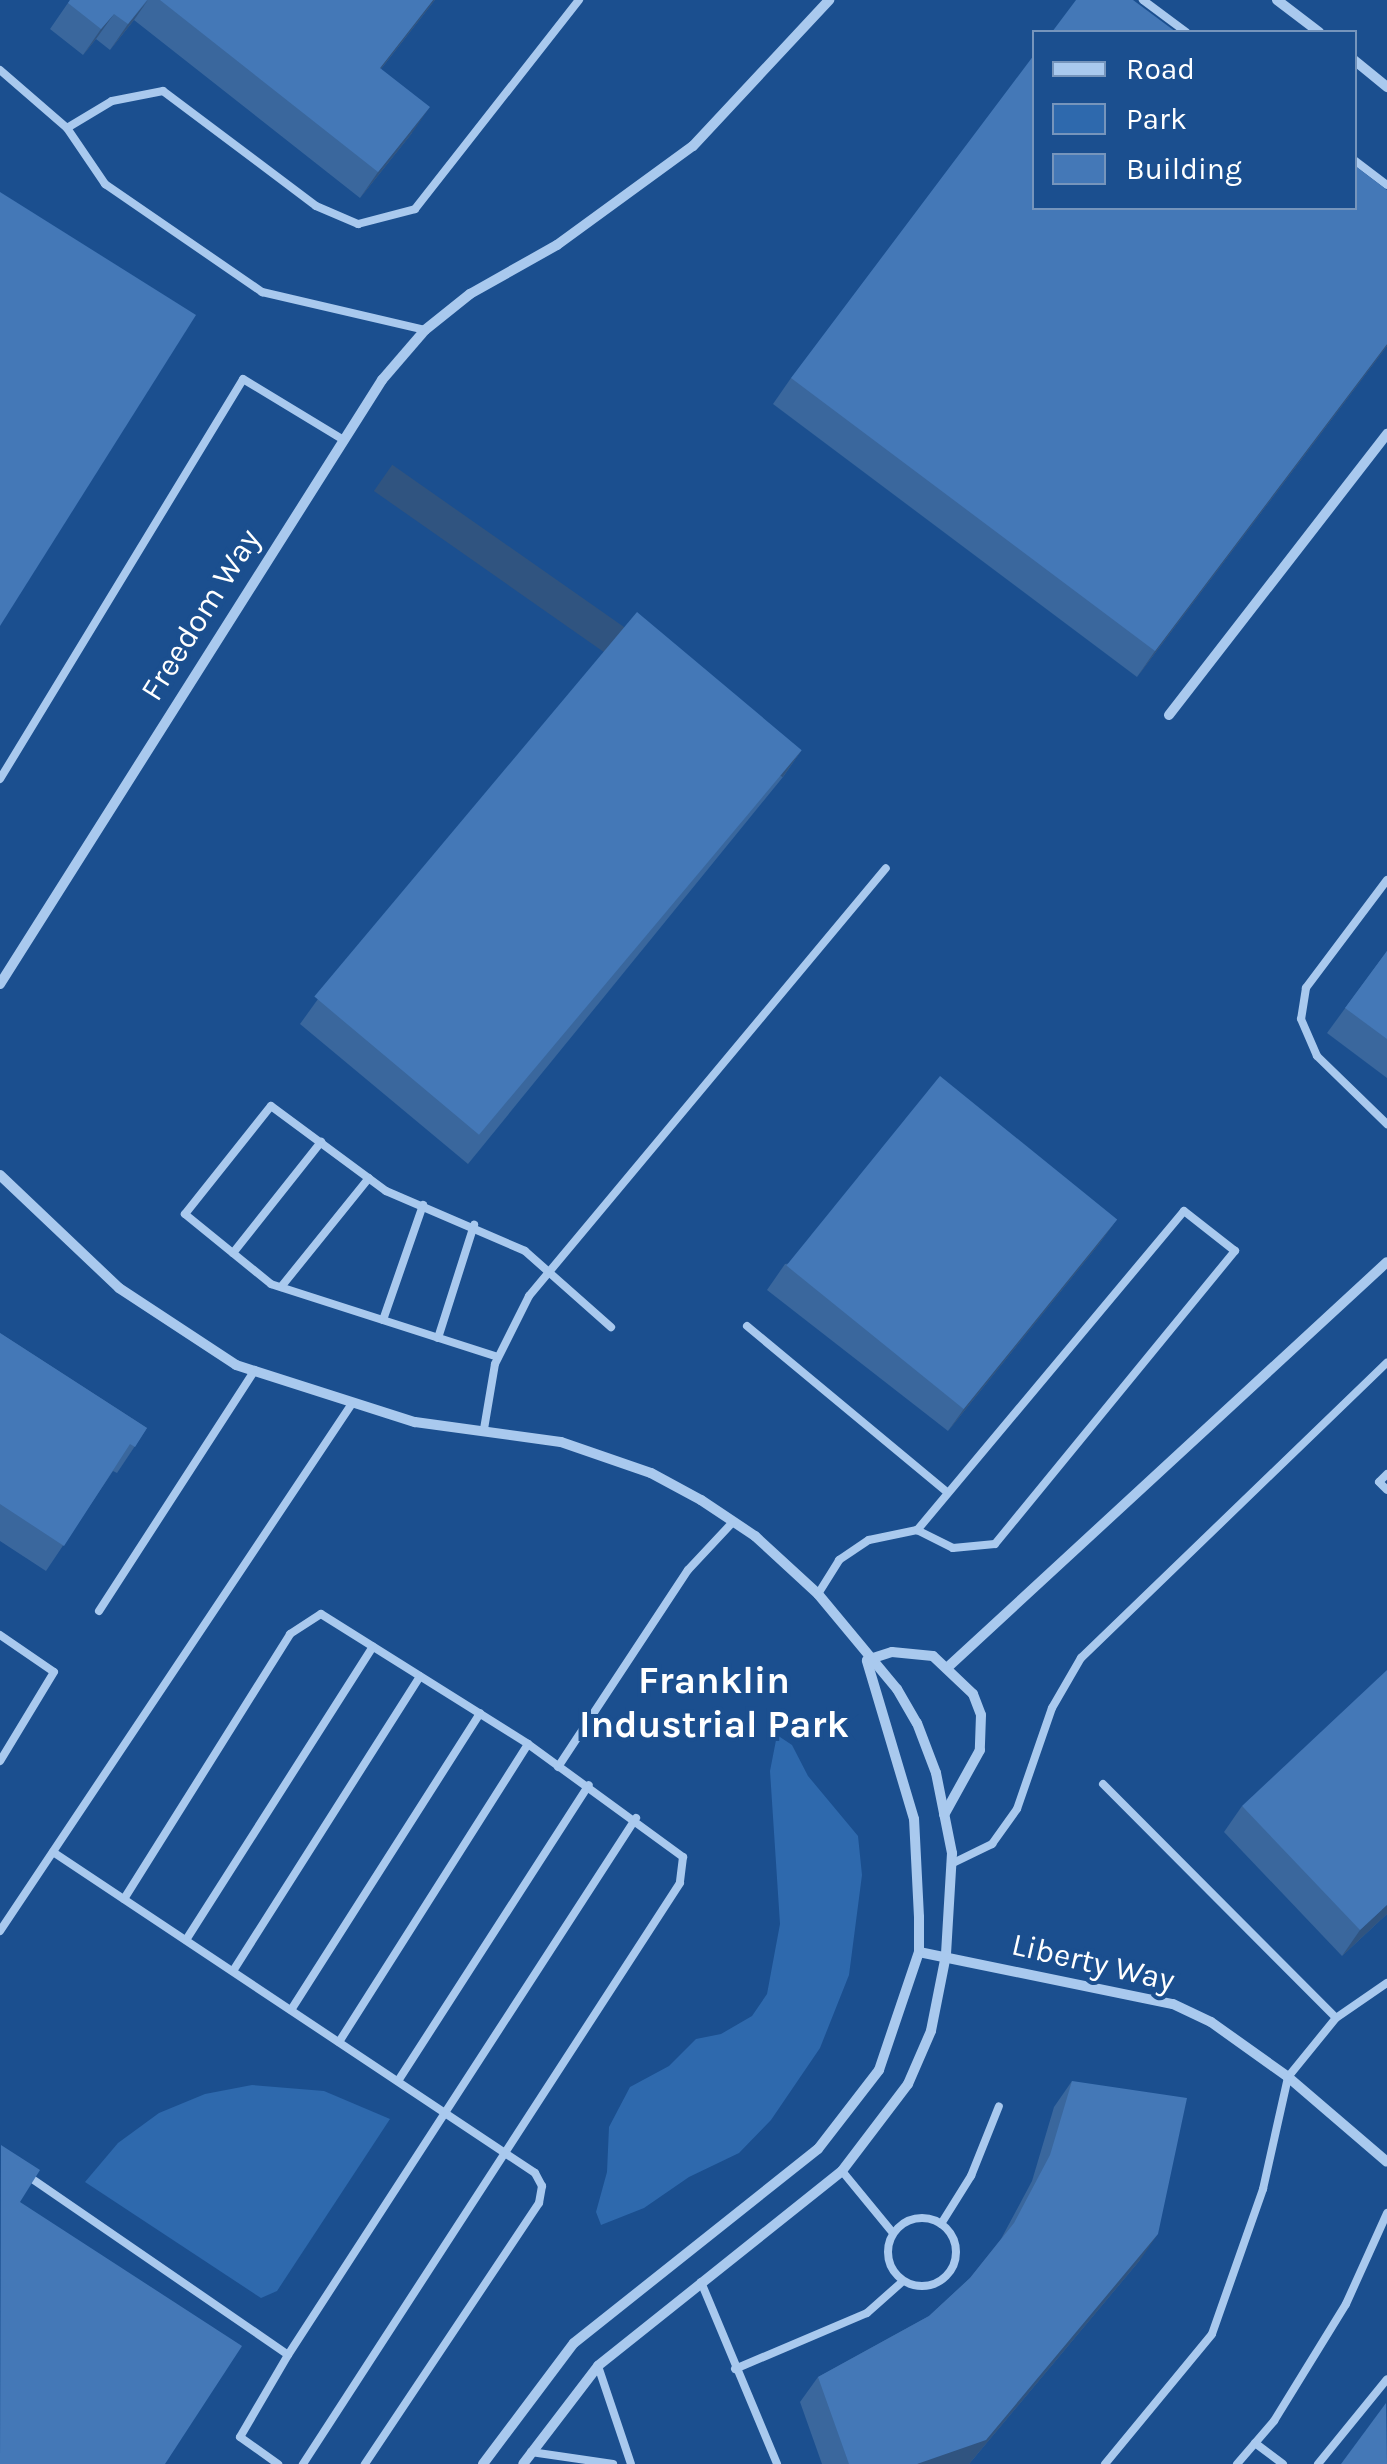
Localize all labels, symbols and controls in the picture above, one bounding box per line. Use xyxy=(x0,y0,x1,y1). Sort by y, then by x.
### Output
legend xyxy=(1032,30,1357,210)
text: Road xyxy=(1126,51,1195,87)
text: Park xyxy=(1126,101,1187,137)
text: Building xyxy=(1126,151,1242,187)
street label: Freedom Way xyxy=(133,522,269,708)
district label: Franklin Industrial Park xyxy=(579,1658,849,1748)
street label: Liberty Way xyxy=(1008,1926,1178,2000)

